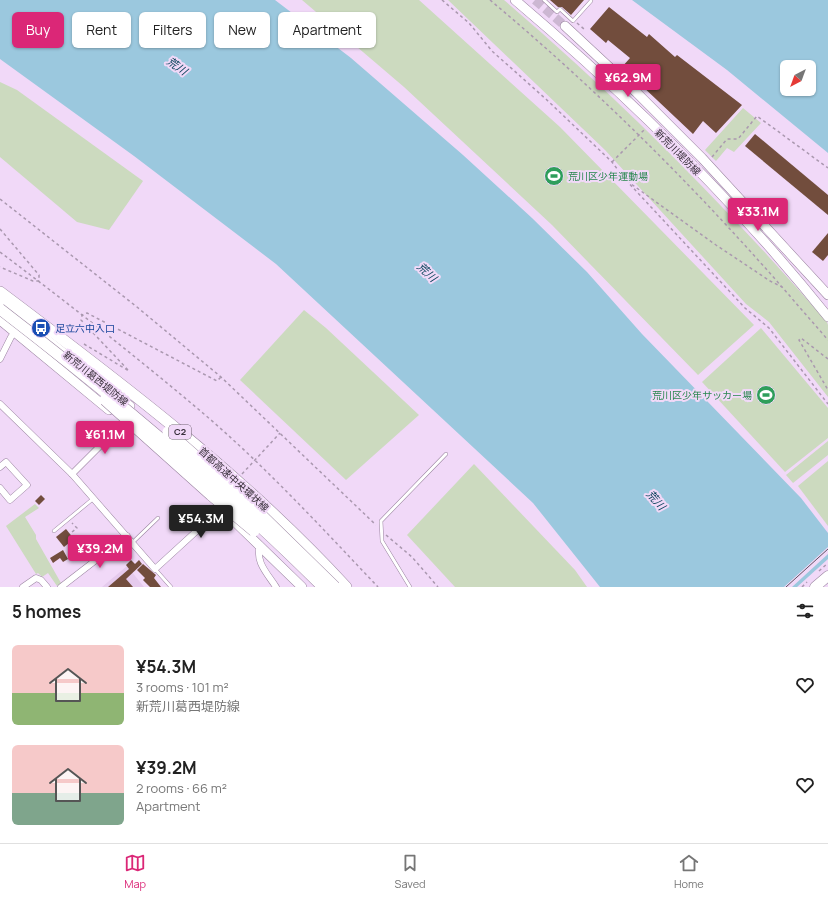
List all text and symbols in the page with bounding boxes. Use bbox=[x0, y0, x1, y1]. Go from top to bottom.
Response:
chip: Buy bbox=[12, 12, 64, 48]
chip: Rent bbox=[72, 12, 131, 48]
chip: Filters bbox=[139, 12, 206, 48]
chip: New bbox=[214, 12, 270, 48]
chip: Apartment bbox=[278, 12, 376, 48]
water label: 荒川 bbox=[164, 53, 191, 79]
north arrow bbox=[780, 60, 816, 96]
map controls bbox=[780, 60, 816, 96]
pin: ¥62.9M bbox=[595, 64, 661, 98]
text: ¥62.9M bbox=[605, 68, 651, 86]
street label: 新荒川堤防線 bbox=[652, 126, 704, 178]
sports icon: 荒川区少年運動場 bbox=[543, 165, 565, 187]
place label: 荒川区少年運動場 bbox=[568, 169, 648, 183]
pin: ¥33.1M bbox=[725, 198, 791, 232]
text: ¥33.1M bbox=[737, 202, 779, 220]
water label: 荒川 bbox=[414, 259, 441, 285]
bus stop icon: 足立六中入口 bbox=[30, 317, 52, 339]
place label: 足立六中入口 bbox=[55, 321, 115, 335]
street label: 新荒川葛西堤防線 bbox=[61, 347, 131, 409]
sports icon: 荒川区少年サッカー場 bbox=[755, 384, 777, 406]
place label: 荒川区少年サッカー場 bbox=[652, 388, 752, 402]
pin: ¥61.1M bbox=[72, 421, 138, 455]
text: ¥61.1M bbox=[85, 425, 125, 443]
road number: C2 bbox=[169, 425, 191, 439]
street label: 首都高速中央環状線 bbox=[196, 444, 272, 514]
water label: 荒川 bbox=[643, 486, 670, 514]
pin: ¥54.3M bbox=[168, 505, 234, 539]
text: ¥54.3M bbox=[178, 509, 224, 527]
pin: ¥39.2M bbox=[67, 535, 133, 569]
text: ¥39.2M bbox=[77, 539, 123, 557]
text: 5 homes bbox=[12, 600, 81, 623]
icon: filters bbox=[794, 600, 816, 622]
text: ¥54.3M bbox=[136, 655, 196, 678]
icon: home bbox=[44, 661, 92, 709]
icon: heart bbox=[794, 674, 816, 696]
text: 3 rooms · 101 m² bbox=[136, 678, 229, 696]
text: 新荒川葛西堤防線 bbox=[136, 697, 240, 715]
text: ¥39.2M bbox=[136, 756, 197, 779]
icon: home bbox=[44, 761, 92, 809]
icon: heart bbox=[794, 774, 816, 796]
text: 2 rooms · 66 m² bbox=[136, 779, 227, 797]
text: Apartment bbox=[136, 797, 200, 815]
tab: Map bbox=[124, 852, 146, 891]
tab: Saved bbox=[395, 852, 426, 891]
tab: Home bbox=[674, 852, 704, 891]

